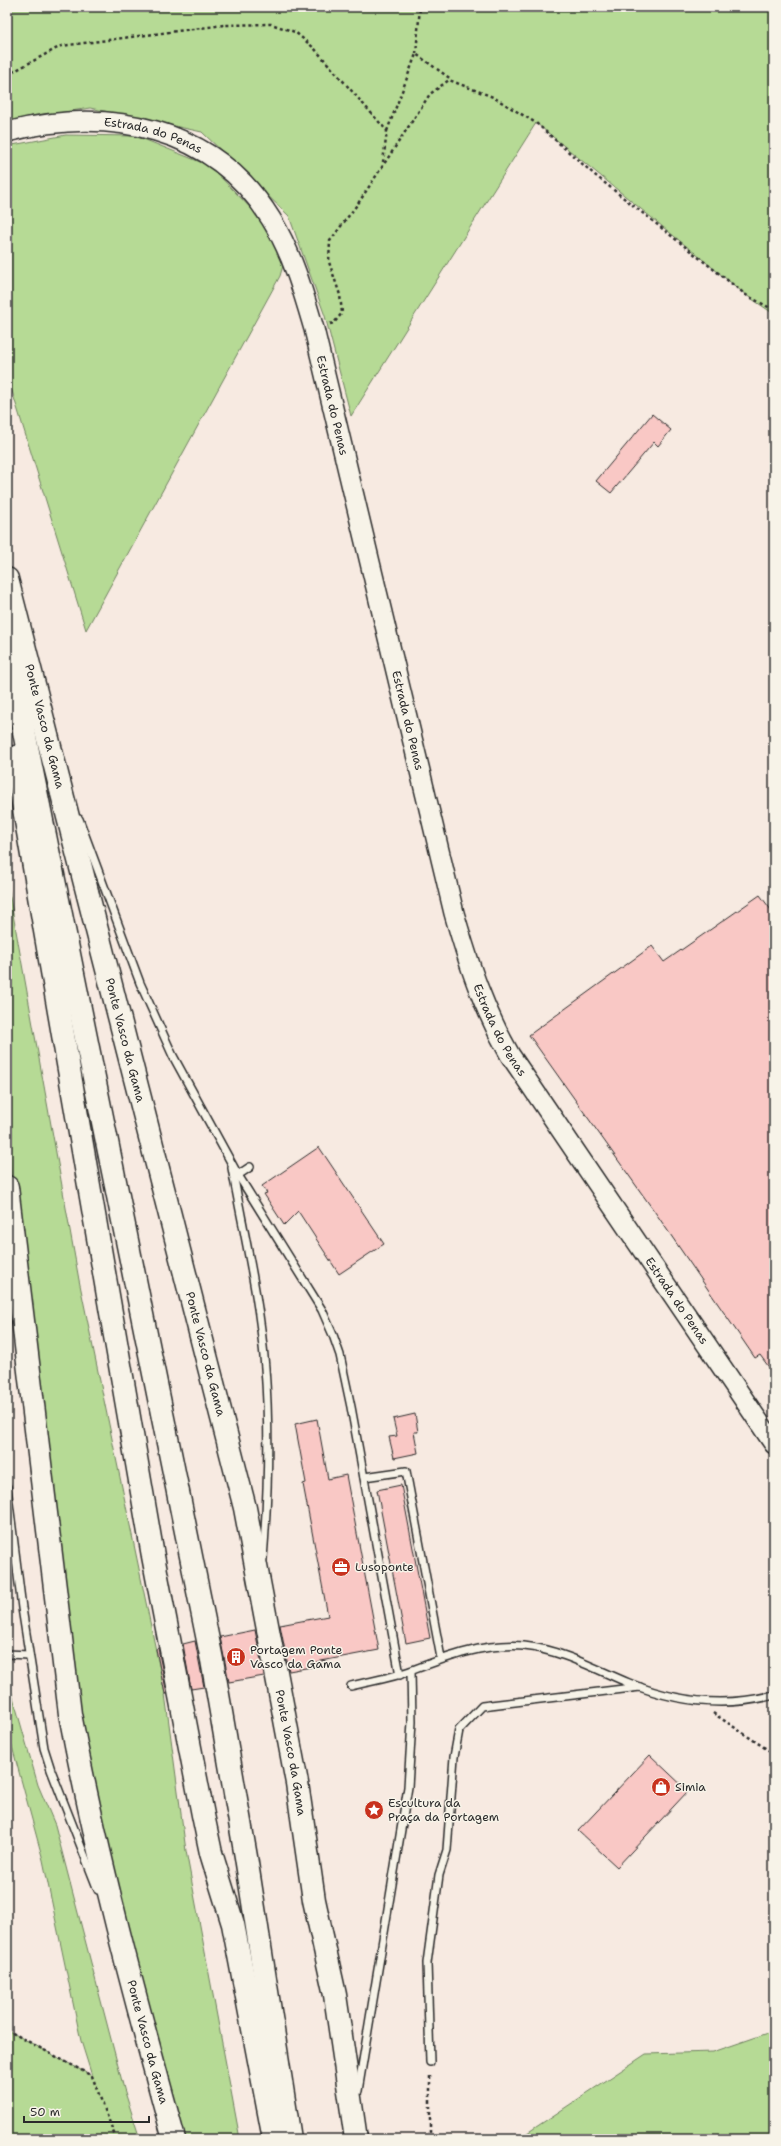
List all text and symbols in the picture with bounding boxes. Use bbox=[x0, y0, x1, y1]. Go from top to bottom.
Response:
street label: Estrada do Penas bbox=[103, 114, 205, 157]
street label: Estrada do Penas bbox=[313, 354, 352, 457]
street label: Ponte Vasco da Gama bbox=[21, 662, 68, 791]
street label: Estrada do Penas bbox=[388, 669, 428, 772]
street label: Ponte Vasco da Gama bbox=[102, 976, 149, 1105]
street label: Estrada do Penas bbox=[469, 981, 530, 1079]
street label: Estrada do Penas bbox=[641, 1254, 712, 1348]
street label: Ponte Vasco da Gama bbox=[182, 1290, 229, 1418]
office icon: Lusoponte bbox=[330, 1556, 352, 1578]
place label: Lusoponte bbox=[355, 1559, 414, 1575]
place label: Portagem Ponte Vasco da Gama bbox=[250, 1642, 343, 1672]
building icon: Portagem Ponte Vasco da Gama bbox=[225, 1646, 247, 1668]
street label: Ponte Vasco da Gama bbox=[272, 1688, 310, 1817]
shop icon: Simia bbox=[650, 1776, 672, 1798]
place label: Simia bbox=[675, 1779, 706, 1795]
place label: Escultura da Praça da Portagem bbox=[388, 1795, 499, 1825]
place icon: Escultura da Praça da Portagem bbox=[363, 1799, 385, 1821]
street label: Ponte Vasco da Gama bbox=[123, 1978, 172, 2106]
scale bar bbox=[24, 2098, 149, 2124]
text: 50 m bbox=[30, 2104, 60, 2120]

